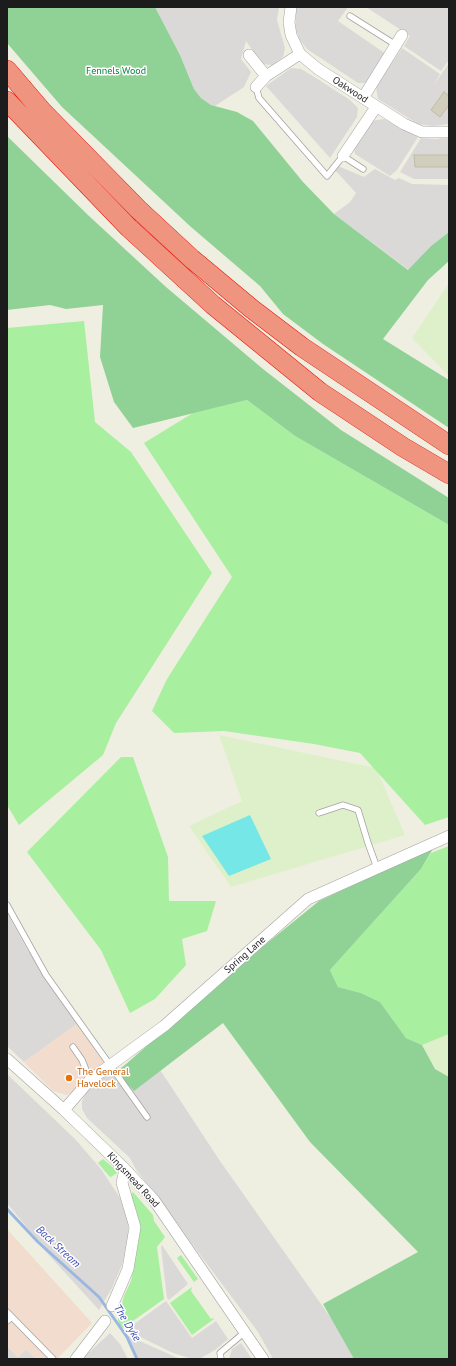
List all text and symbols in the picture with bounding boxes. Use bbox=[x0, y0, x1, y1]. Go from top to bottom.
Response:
park label: Fennels Wood bbox=[86, 65, 146, 77]
street label: Oakwood bbox=[330, 74, 370, 106]
street label: Spring Lane bbox=[222, 934, 268, 976]
place label: The General Havelock bbox=[77, 1066, 129, 1090]
marker: The General Havelock bbox=[64, 1073, 74, 1083]
street label: Kingsmead Road bbox=[104, 1150, 162, 1210]
water label: Back Stream bbox=[33, 1223, 83, 1271]
water label: The Dyke bbox=[111, 1302, 143, 1344]

